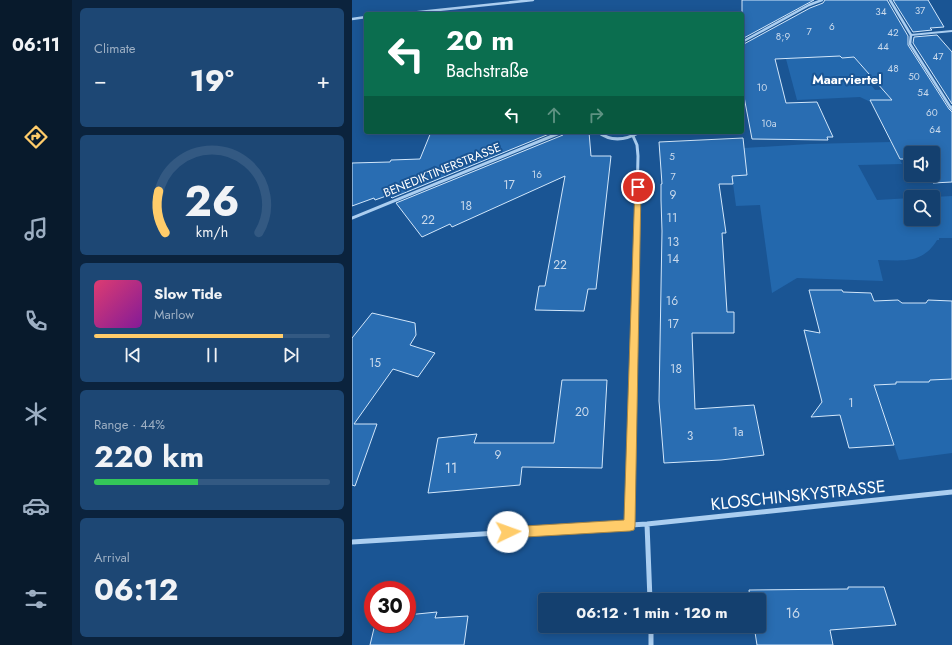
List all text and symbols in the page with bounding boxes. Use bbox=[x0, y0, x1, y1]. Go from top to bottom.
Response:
house number: 37 bbox=[915, 3, 926, 18]
house number: 34 bbox=[875, 4, 887, 19]
house number: 6 bbox=[829, 19, 835, 34]
text: 20 m bbox=[446, 20, 514, 61]
house number: 7 bbox=[806, 24, 812, 39]
house number: 42 bbox=[887, 25, 899, 40]
icon: left bbox=[380, 28, 432, 80]
house number: 8;9 bbox=[776, 29, 790, 44]
text: 06:11 bbox=[12, 32, 60, 58]
text: Climate bbox=[94, 39, 135, 58]
house number: 44 bbox=[877, 39, 889, 54]
house number: 47 bbox=[932, 49, 944, 64]
text: Bachstraße bbox=[446, 58, 529, 84]
text: 19° bbox=[190, 59, 234, 102]
house number: 48 bbox=[887, 61, 899, 76]
text: − bbox=[94, 64, 107, 96]
text: + bbox=[316, 64, 330, 96]
house number: 50 bbox=[908, 69, 920, 84]
district label: Maarviertel bbox=[812, 70, 882, 89]
house number: 10 bbox=[757, 80, 767, 95]
house number: 54 bbox=[917, 85, 929, 100]
icon: left bbox=[501, 104, 523, 126]
icon: ahead bbox=[543, 104, 565, 126]
icon: right bbox=[585, 104, 607, 126]
house number: 60 bbox=[926, 105, 938, 120]
house number: 10a bbox=[761, 116, 777, 131]
house number: 64 bbox=[929, 122, 941, 137]
icon: directions bbox=[22, 123, 50, 151]
street label: BENEDIKTINERSTRASSE bbox=[381, 138, 503, 202]
map controls bbox=[904, 146, 940, 226]
button: sound bbox=[904, 146, 940, 182]
house number: 5 bbox=[669, 149, 675, 164]
house number: 16 bbox=[532, 167, 542, 182]
house number: 7 bbox=[670, 169, 676, 184]
pin bbox=[621, 170, 655, 204]
text: 26 bbox=[184, 171, 240, 232]
house number: 17 bbox=[503, 176, 516, 194]
icon: arrive bbox=[627, 176, 649, 198]
house number: 9 bbox=[670, 186, 677, 204]
button: search bbox=[904, 190, 940, 226]
house number: 18 bbox=[460, 197, 472, 215]
house number: 11 bbox=[667, 209, 677, 227]
house number: 22 bbox=[421, 211, 435, 229]
icon: music bbox=[22, 215, 50, 243]
text: km/h bbox=[196, 222, 228, 242]
house number: 13 bbox=[667, 233, 679, 251]
house number: 14 bbox=[667, 250, 679, 268]
house number: 22 bbox=[553, 256, 567, 274]
text: Slow Tide bbox=[154, 283, 222, 305]
house number: 16 bbox=[666, 292, 678, 310]
text: Marlow bbox=[154, 305, 194, 324]
icon: phone bbox=[22, 307, 50, 335]
house number: 17 bbox=[667, 315, 680, 333]
icon: previous bbox=[122, 344, 144, 366]
icon: pause bbox=[201, 344, 223, 366]
icon: next bbox=[280, 344, 302, 366]
house number: 15 bbox=[369, 354, 381, 372]
house number: 18 bbox=[670, 360, 682, 378]
house number: 1 bbox=[848, 394, 854, 412]
icon: climate bbox=[22, 400, 50, 428]
house number: 20 bbox=[575, 403, 589, 421]
text: Range · 44% bbox=[94, 415, 165, 434]
house number: 1a bbox=[732, 423, 744, 441]
house number: 3 bbox=[687, 427, 694, 445]
text: 220 km bbox=[94, 435, 204, 478]
house number: 9 bbox=[495, 446, 502, 464]
house number: 11 bbox=[445, 458, 457, 478]
street label: KLOSCHINSKYSTRASSE bbox=[709, 474, 887, 516]
icon: car bbox=[22, 492, 50, 520]
position arrow bbox=[487, 511, 529, 553]
text: Arrival bbox=[94, 548, 130, 567]
text: 06:12 bbox=[94, 568, 179, 611]
speed limit sign: 30 bbox=[364, 581, 416, 633]
icon: filters bbox=[22, 585, 50, 613]
text: 06:12 · 1 min · 120 m bbox=[576, 602, 728, 624]
house number: 16 bbox=[786, 603, 800, 623]

